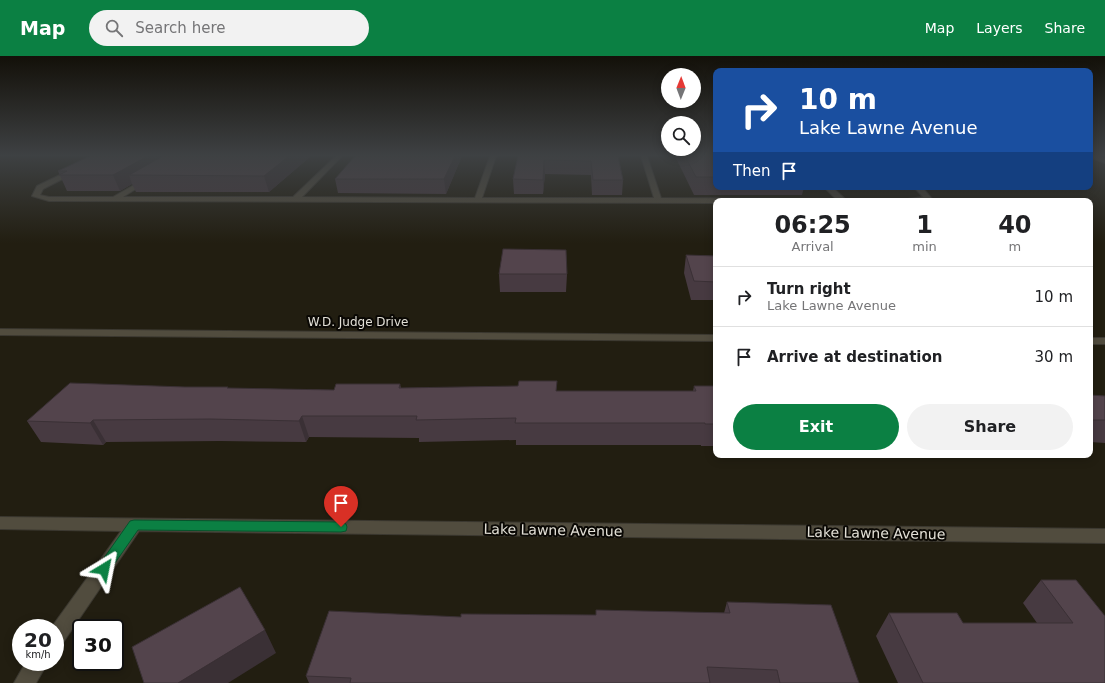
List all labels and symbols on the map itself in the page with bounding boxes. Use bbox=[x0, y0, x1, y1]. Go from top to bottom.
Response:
north arrow bbox=[661, 68, 701, 108]
street label: W.D. Judge Drive bbox=[308, 315, 408, 329]
pin bbox=[324, 486, 358, 527]
street label: Lake Lawne Avenue bbox=[483, 521, 623, 539]
street label: Lake Lawne Avenue bbox=[806, 524, 946, 542]
position arrow bbox=[83, 548, 125, 590]
speed limit sign: 30 bbox=[72, 619, 124, 671]

